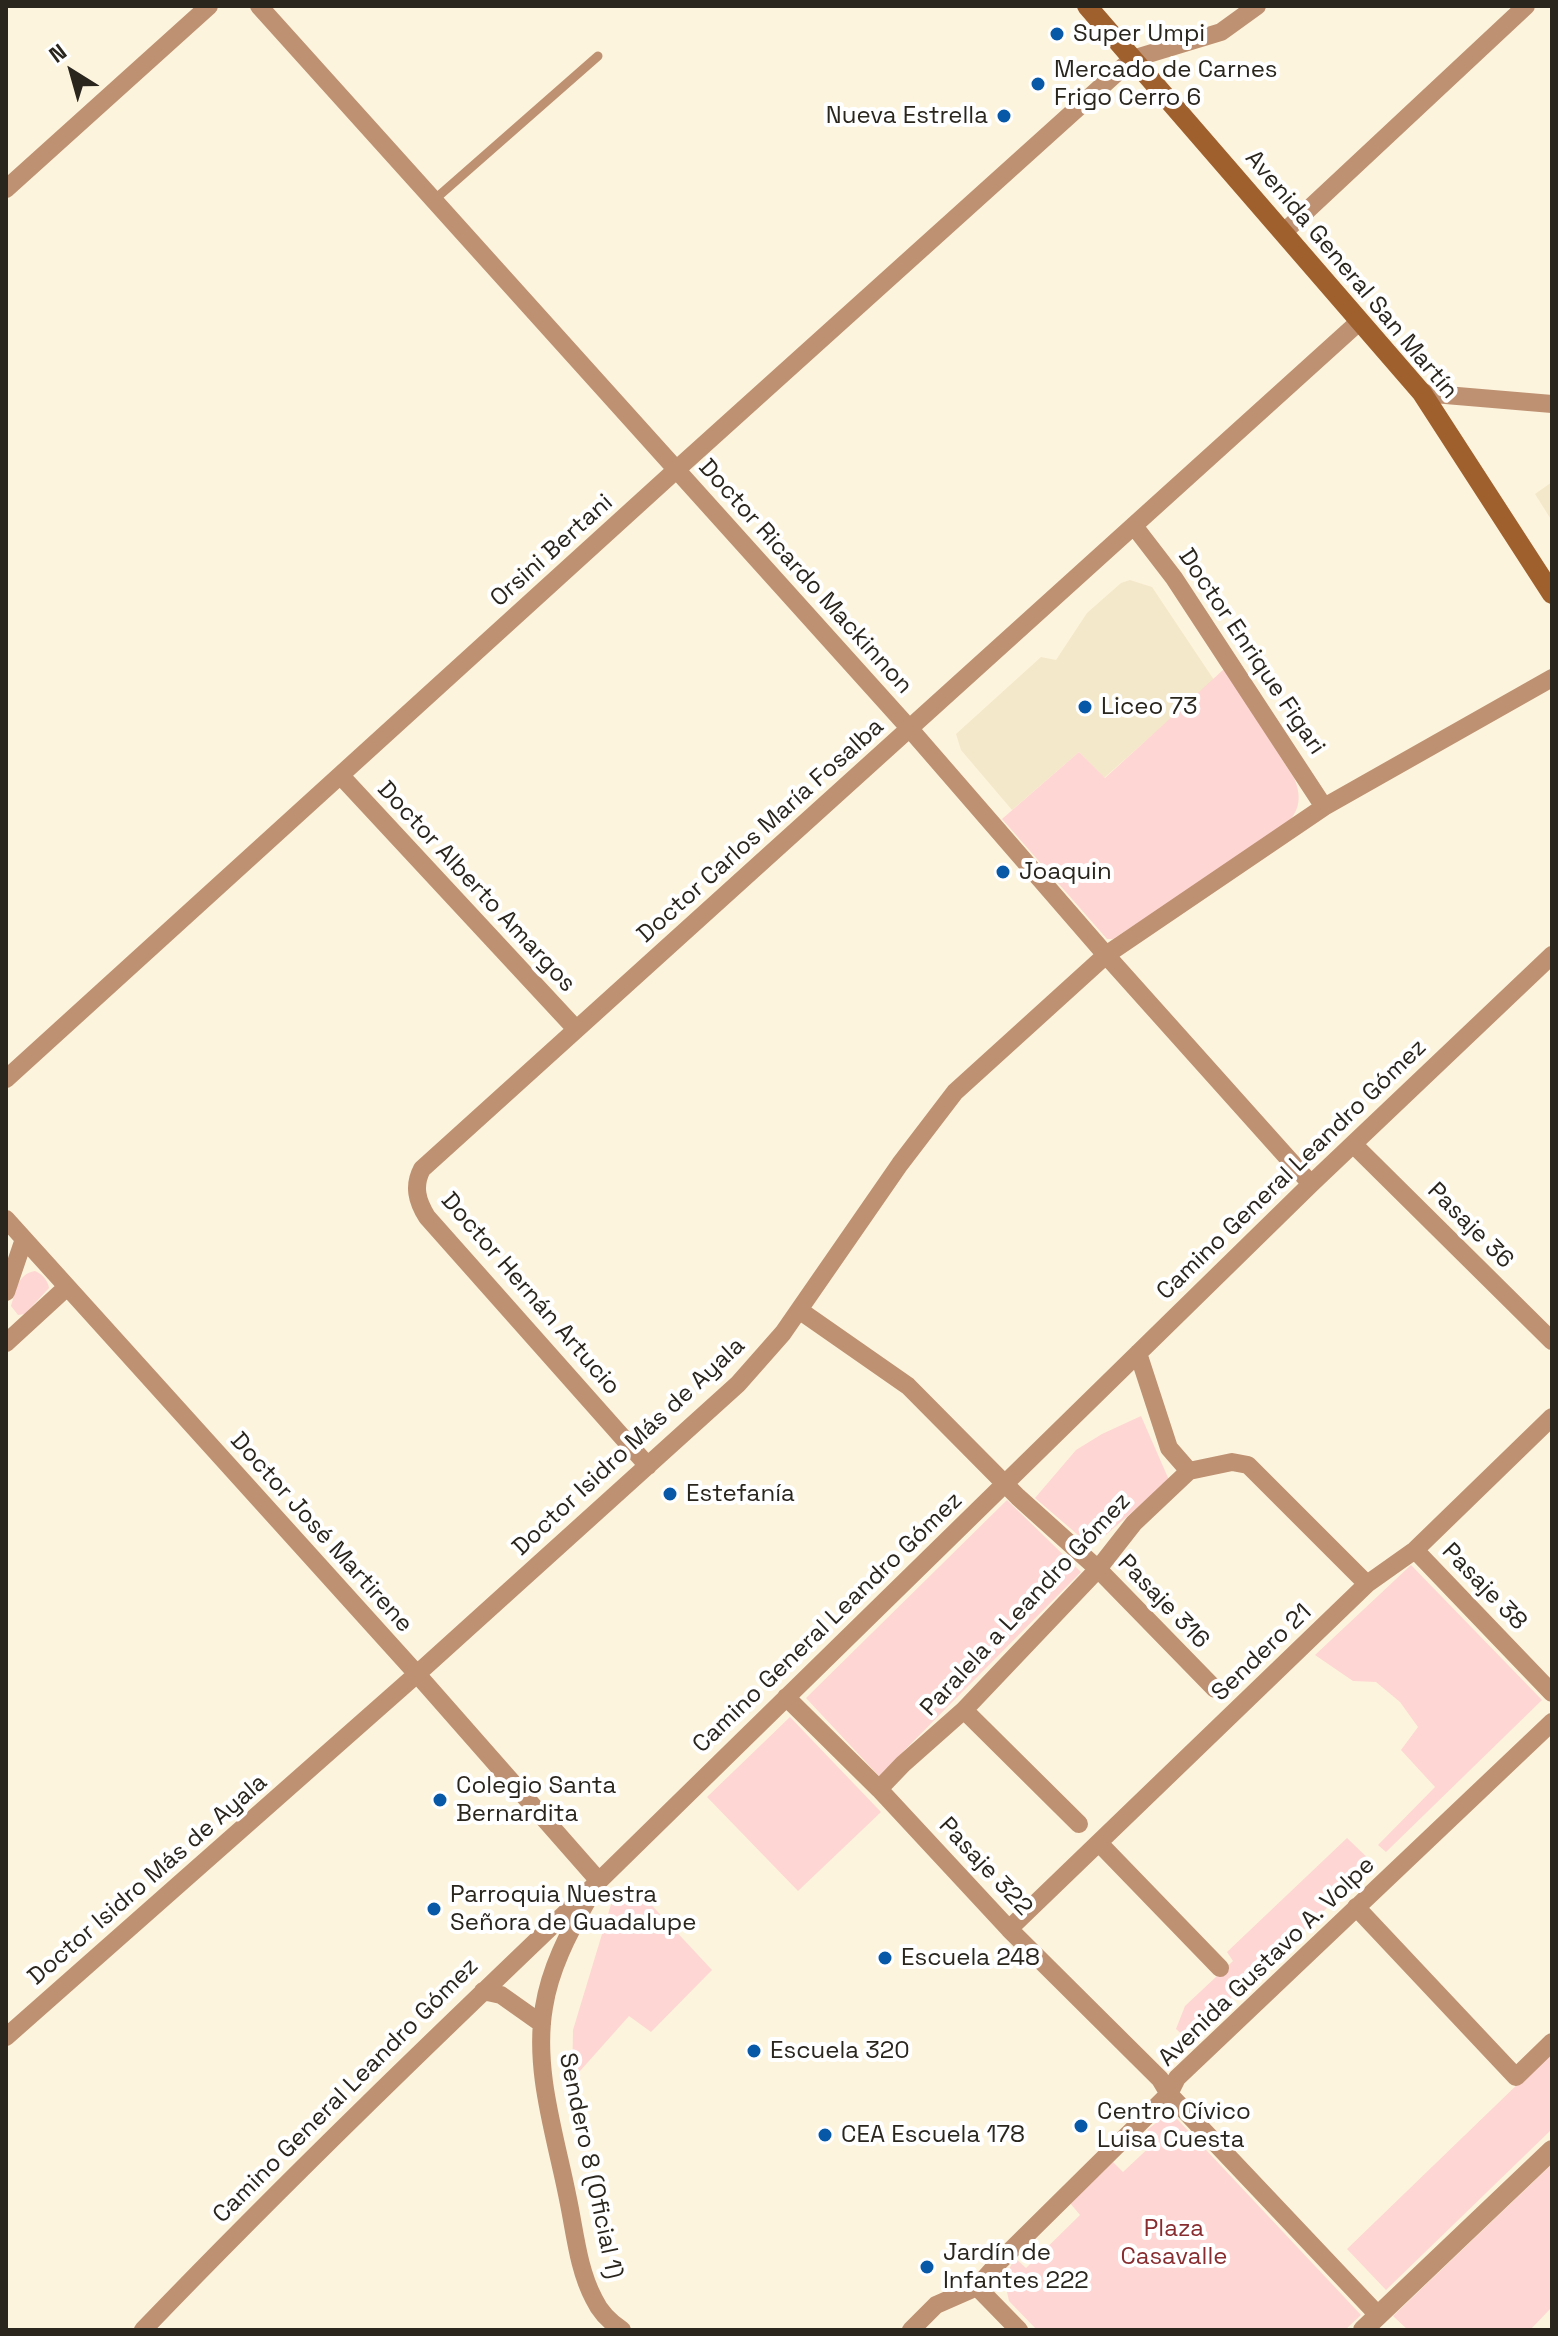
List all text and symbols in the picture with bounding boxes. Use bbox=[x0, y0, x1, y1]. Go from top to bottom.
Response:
place label: Super Umpi bbox=[1073, 20, 1205, 48]
marker: Super Umpi bbox=[1048, 25, 1066, 43]
north arrow bbox=[32, 32, 112, 112]
text: N bbox=[43, 37, 72, 68]
place label: Mercado de Carnes Frigo Cerro 6 bbox=[1054, 56, 1278, 112]
marker: Mercado de Carnes Frigo Cerro 6 bbox=[1029, 75, 1047, 93]
place label: Nueva Estrella bbox=[826, 102, 988, 130]
marker: Nueva Estrella bbox=[995, 107, 1013, 125]
street label: Avenida General San Martín bbox=[1239, 145, 1463, 405]
street label: Doctor Ricardo Mackinnon bbox=[692, 454, 918, 700]
street label: Orsini Bertani bbox=[485, 489, 619, 613]
street label: Doctor Enrique Figari bbox=[1171, 544, 1331, 760]
place label: Liceo 73 bbox=[1101, 693, 1198, 721]
marker: Liceo 73 bbox=[1076, 698, 1094, 716]
street label: Doctor Carlos María Fosalba bbox=[632, 713, 890, 949]
street label: Doctor Alberto Amargos bbox=[371, 776, 581, 998]
place label: Joaquin bbox=[1019, 858, 1112, 886]
marker: Joaquin bbox=[994, 863, 1012, 881]
street label: Camino General Leandro Gómez bbox=[1151, 1033, 1433, 1307]
street label: Pasaje 36 bbox=[1421, 1177, 1519, 1275]
street label: Doctor Hernán Artucio bbox=[434, 1187, 626, 1401]
street label: Doctor Isidro Más de Ayala bbox=[507, 1332, 751, 1562]
street label: Doctor José Martirene bbox=[224, 1427, 418, 1639]
place label: Estefanía bbox=[686, 1480, 795, 1508]
marker: Estefanía bbox=[661, 1485, 679, 1503]
street label: Camino General Leandro Gómez bbox=[687, 1486, 969, 1760]
street label: Paralela a Leandro Gómez bbox=[915, 1487, 1137, 1723]
street label: Pasaje 38 bbox=[1435, 1537, 1533, 1637]
street label: Pasaje 316 bbox=[1111, 1549, 1215, 1655]
street label: Sendero 21 bbox=[1206, 1598, 1318, 1708]
street label: Doctor Isidro Más de Ayala bbox=[23, 1768, 273, 1992]
place label: Colegio Santa Bernardita bbox=[456, 1772, 616, 1828]
marker: Colegio Santa Bernardita bbox=[431, 1791, 449, 1809]
street label: Pasaje 322 bbox=[932, 1812, 1038, 1922]
street label: Avenida Gustavo A. Volpe bbox=[1153, 1851, 1381, 2073]
place label: Parroquia Nuestra Señora de Guadalupe bbox=[450, 1881, 696, 1937]
marker: Parroquia Nuestra Señora de Guadalupe bbox=[425, 1900, 443, 1918]
place label: Escuela 248 bbox=[901, 1944, 1040, 1972]
marker: Escuela 248 bbox=[876, 1949, 894, 1967]
street label: Camino General Leandro Gómez bbox=[207, 1952, 485, 2230]
place label: Escuela 320 bbox=[770, 2037, 910, 2065]
marker: Escuela 320 bbox=[745, 2042, 763, 2060]
street label: Sendero 8 (Oficial 1) bbox=[552, 2051, 628, 2281]
place label: Centro Cívico Luisa Cuesta bbox=[1097, 2098, 1251, 2154]
marker: Centro Cívico Luisa Cuesta bbox=[1072, 2117, 1090, 2135]
place label: CEA Escuela 178 bbox=[841, 2121, 1025, 2149]
marker: CEA Escuela 178 bbox=[816, 2126, 834, 2144]
park label: Plaza Casavalle bbox=[1120, 2215, 1228, 2271]
place label: Jardín de Infantes 222 bbox=[943, 2239, 1089, 2295]
marker: Jardín de Infantes 222 bbox=[918, 2258, 936, 2276]

